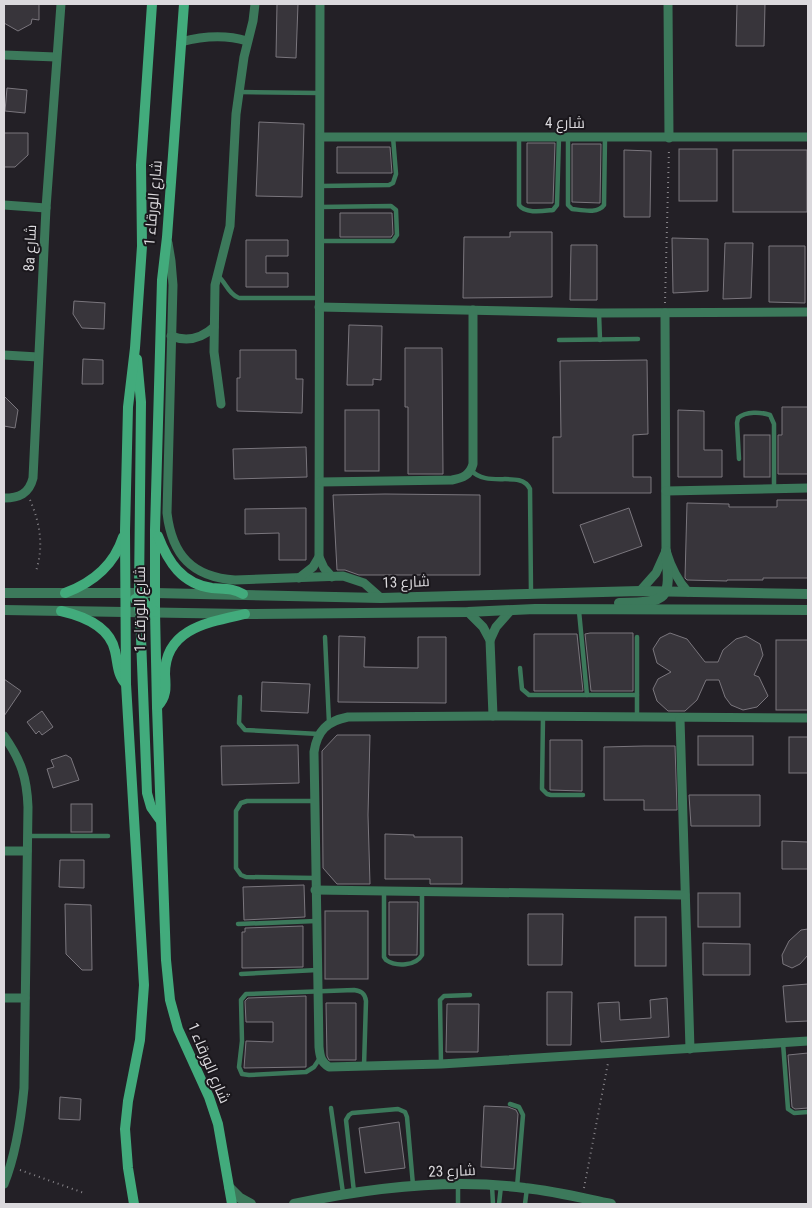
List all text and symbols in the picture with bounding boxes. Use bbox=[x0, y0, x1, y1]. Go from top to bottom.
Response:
street label: شارع 4 bbox=[545, 114, 585, 134]
street label: شارع الورقاء 1 bbox=[140, 159, 168, 247]
street label: 8a شارع bbox=[20, 224, 42, 272]
street label: شارع الورقاء 1 bbox=[131, 566, 151, 652]
street label: شارع 13 bbox=[382, 572, 430, 594]
street label: شارع الورقاء 1 bbox=[182, 1020, 234, 1107]
street label: شارع 23 bbox=[428, 1161, 476, 1183]

